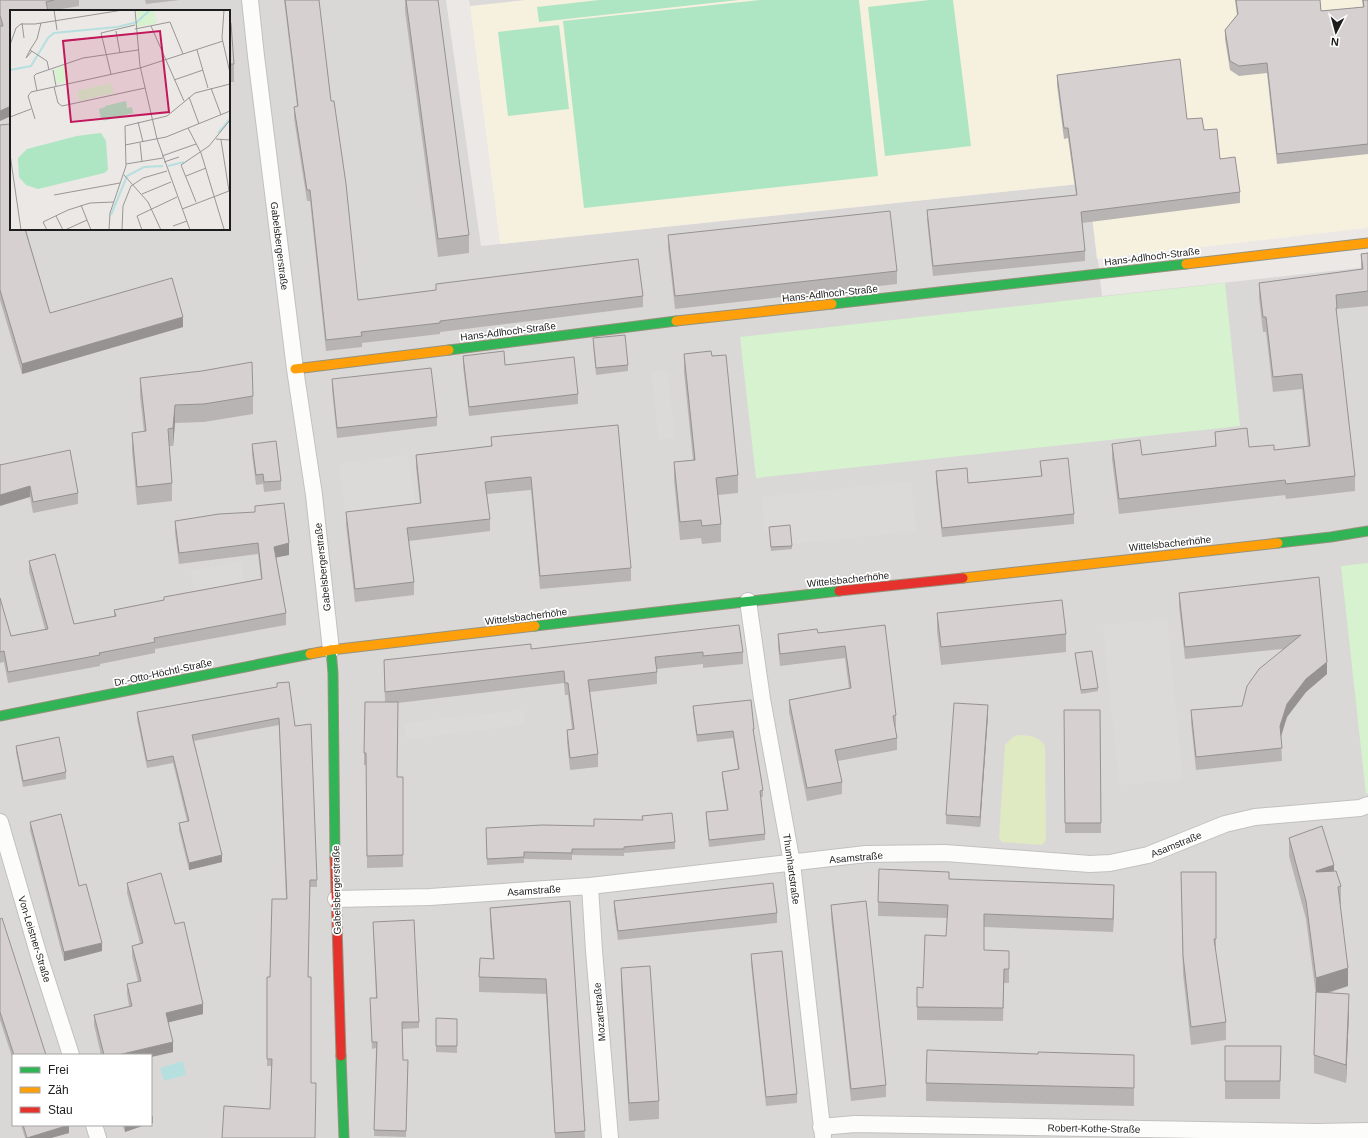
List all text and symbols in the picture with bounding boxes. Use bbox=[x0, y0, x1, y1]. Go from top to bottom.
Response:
inset map bbox=[10, 10, 230, 230]
north arrow bbox=[1316, 12, 1356, 52]
text: N bbox=[1330, 36, 1340, 48]
street label: Gabelsbergerstraße bbox=[269, 201, 290, 291]
street label: Hans-Adlhoch-Straße bbox=[1104, 245, 1201, 268]
street label: Hans-Adlhoch-Straße bbox=[782, 283, 879, 304]
street label: Hans-Adlhoch-Straße bbox=[460, 320, 557, 343]
street label: Gabelsbergerstraße bbox=[312, 522, 333, 612]
street label: Wittelsbacherhöhe bbox=[1128, 534, 1212, 553]
street label: Wittelsbacherhöhe bbox=[806, 570, 890, 589]
street label: Wittelsbacherhöhe bbox=[484, 606, 568, 627]
street label: Dr.-Otto-Höchtl-Straße bbox=[113, 657, 214, 688]
street label: Asamstraße bbox=[1149, 829, 1204, 860]
street label: Thumhartstraße bbox=[781, 833, 802, 905]
street label: Gabelsbergerstraße bbox=[330, 845, 343, 935]
street label: Asamstraße bbox=[829, 850, 884, 865]
street label: Asamstraße bbox=[507, 883, 562, 898]
street label: Von-Leistner-Straße bbox=[16, 895, 53, 984]
street label: Mozartstraße bbox=[591, 982, 608, 1042]
legend bbox=[12, 1054, 152, 1126]
text: Frei bbox=[48, 1063, 69, 1077]
text: Zäh bbox=[48, 1083, 69, 1097]
text: Stau bbox=[48, 1103, 73, 1117]
street label: Robert-Kothe-Straße bbox=[1047, 1122, 1141, 1135]

